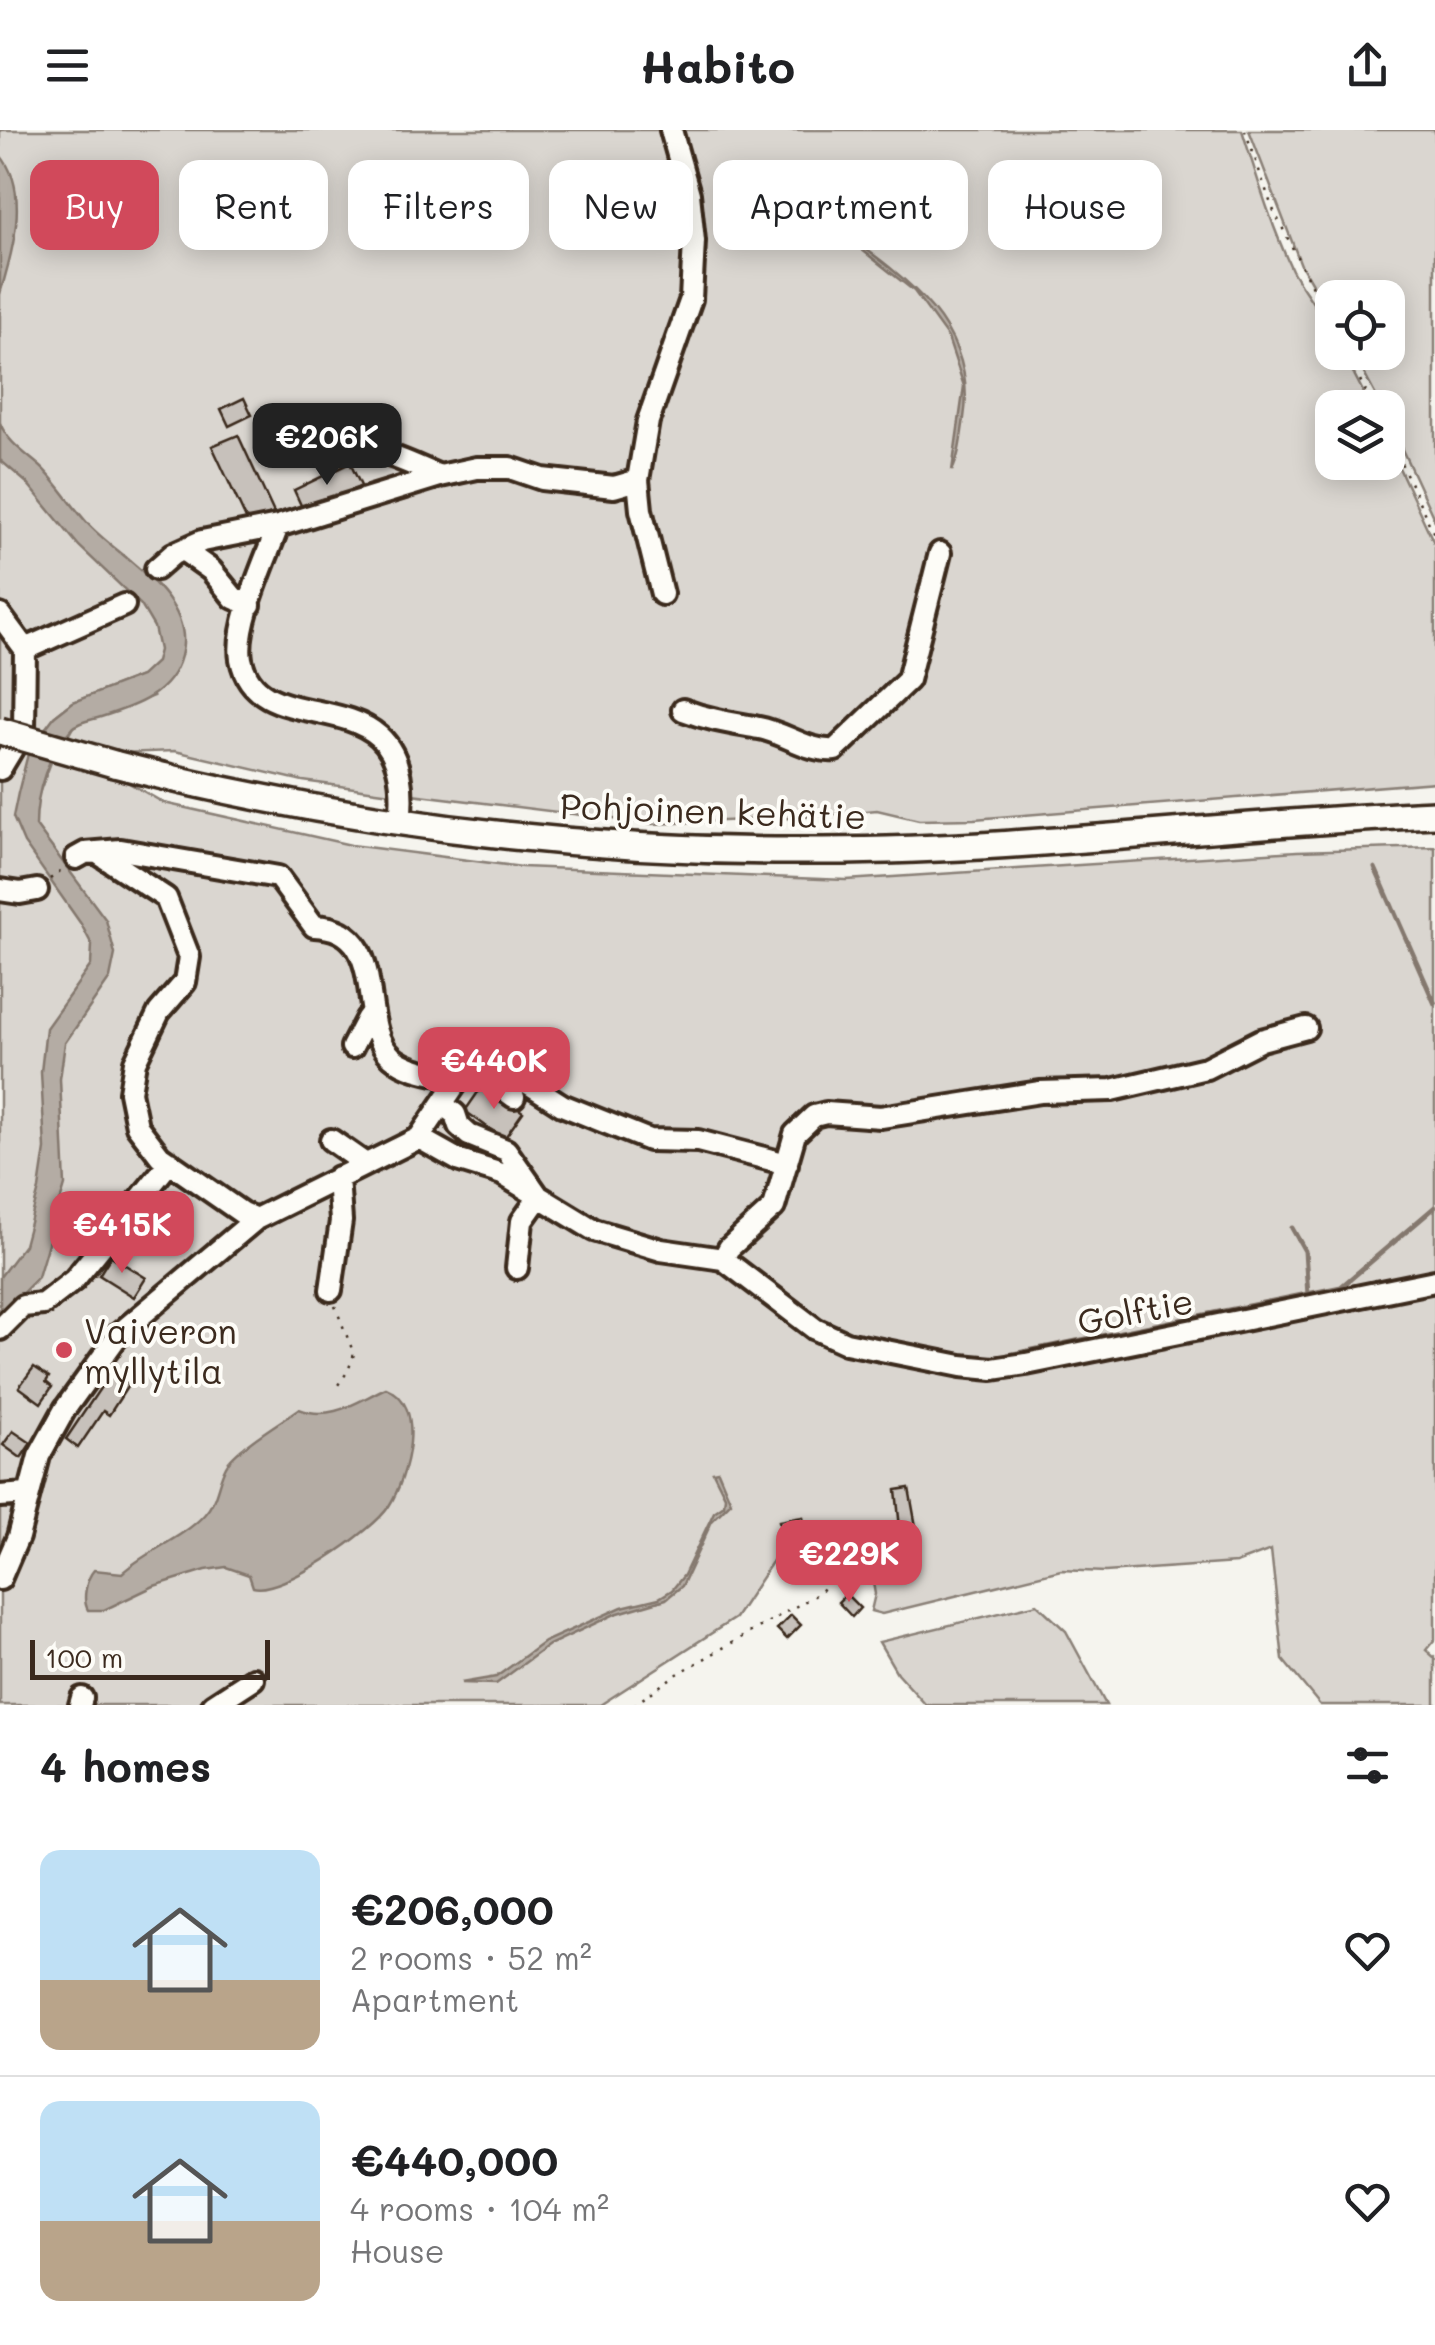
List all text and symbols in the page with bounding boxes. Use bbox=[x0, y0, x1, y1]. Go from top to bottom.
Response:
text: Habito bbox=[640, 36, 795, 94]
icon: menu bbox=[40, 38, 95, 93]
icon: share bbox=[1340, 38, 1395, 93]
chip: Buy bbox=[30, 160, 159, 250]
chip: Rent bbox=[179, 160, 328, 250]
chip: Filters bbox=[348, 160, 529, 250]
chip: New bbox=[549, 160, 693, 250]
chip: Apartment bbox=[713, 160, 968, 250]
chip: House bbox=[988, 160, 1162, 250]
map controls bbox=[1315, 280, 1405, 480]
button: locate bbox=[1315, 280, 1405, 370]
button: layers bbox=[1315, 390, 1405, 480]
pin: €206K bbox=[257, 403, 397, 488]
text: €206K bbox=[275, 414, 379, 456]
street label: Pohjoinen kehätie bbox=[559, 782, 867, 838]
pin: €440K bbox=[424, 1027, 564, 1112]
text: €440K bbox=[440, 1038, 548, 1080]
pin: €415K bbox=[52, 1191, 192, 1276]
text: €415K bbox=[72, 1202, 172, 1244]
street label: Golftie bbox=[1073, 1276, 1197, 1344]
place label: Vaiveron myllytila bbox=[84, 1307, 237, 1393]
marker: Vaiveron myllytila bbox=[53, 1339, 75, 1361]
pin: €229K bbox=[779, 1520, 919, 1605]
text: €229K bbox=[798, 1531, 900, 1573]
scale bar bbox=[30, 1635, 270, 1680]
text: 100 m bbox=[45, 1639, 123, 1675]
text: 4 homes bbox=[40, 1738, 211, 1793]
icon: filters bbox=[1340, 1738, 1395, 1793]
text: €206,000 bbox=[350, 1881, 554, 1936]
icon: home bbox=[120, 1890, 240, 2010]
icon: heart bbox=[1340, 1923, 1395, 1978]
text: 2 rooms · 52 m² bbox=[350, 1936, 592, 1978]
text: Apartment bbox=[350, 1978, 519, 2020]
text: €440,000 bbox=[350, 2132, 558, 2187]
icon: home bbox=[120, 2141, 240, 2261]
icon: heart bbox=[1340, 2174, 1395, 2229]
text: 4 rooms · 104 m² bbox=[350, 2187, 609, 2229]
text: House bbox=[350, 2229, 445, 2271]

